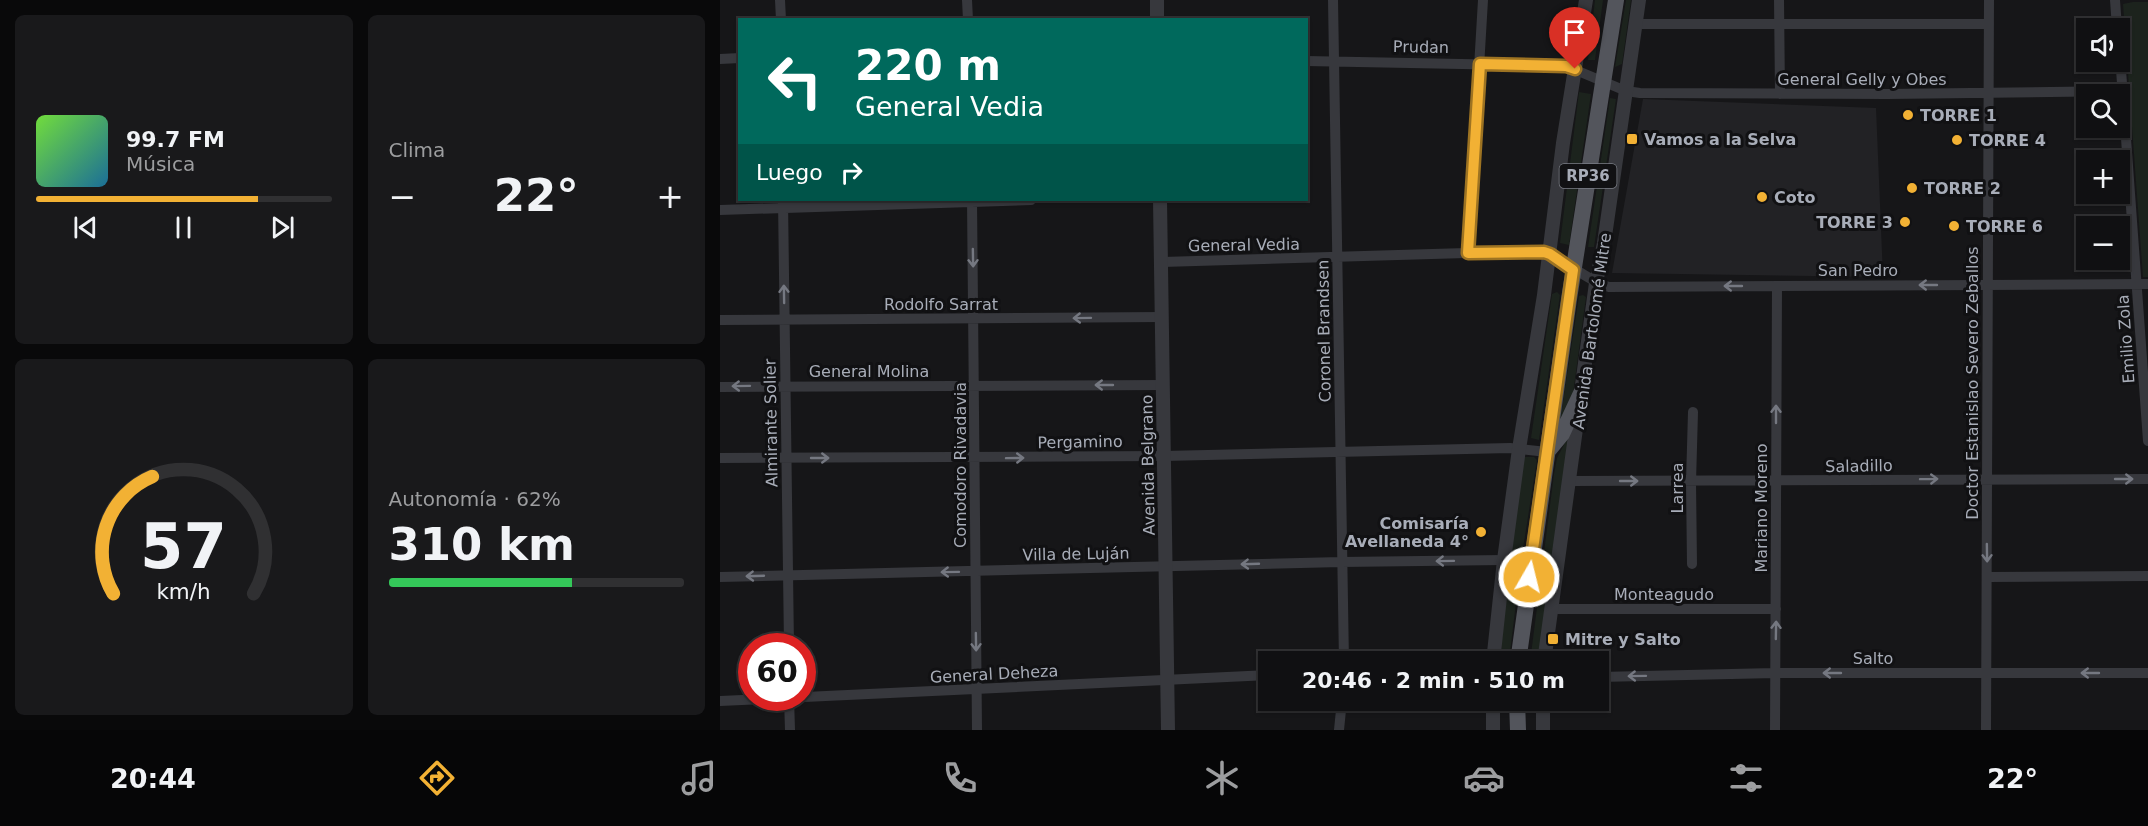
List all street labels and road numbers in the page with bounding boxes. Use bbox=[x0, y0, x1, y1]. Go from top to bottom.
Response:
street label: Prudan bbox=[1393, 37, 1449, 57]
street label: General Gelly y Obes bbox=[1777, 70, 1947, 89]
road number: RP36 bbox=[1560, 164, 1616, 188]
street label: Avenida Bartolomé Mitre bbox=[1569, 232, 1615, 430]
street label: General Vedia bbox=[1188, 235, 1300, 255]
street label: Doctor Estanislao Severo Zeballos bbox=[1963, 246, 1982, 520]
street label: Coronel Brandsen bbox=[1313, 260, 1335, 402]
street label: San Pedro bbox=[1818, 261, 1898, 280]
street label: Emilio Zola bbox=[2113, 294, 2139, 384]
street label: Rodolfo Sarrat bbox=[884, 295, 998, 314]
street label: Almirante Solier bbox=[760, 358, 782, 487]
street label: General Molina bbox=[809, 362, 929, 381]
street label: Comodoro Rivadavia bbox=[951, 382, 970, 548]
street label: Avenida Belgrano bbox=[1137, 395, 1159, 535]
street label: Pergamino bbox=[1037, 432, 1123, 452]
street label: Mariano Moreno bbox=[1752, 443, 1771, 573]
street label: Saladillo bbox=[1825, 456, 1893, 476]
street label: Larrea bbox=[1668, 463, 1687, 513]
street label: Villa de Luján bbox=[1022, 544, 1130, 564]
street label: Monteagudo bbox=[1614, 585, 1714, 604]
street label: Salto bbox=[1853, 649, 1893, 668]
street label: General Deheza bbox=[929, 661, 1059, 687]

